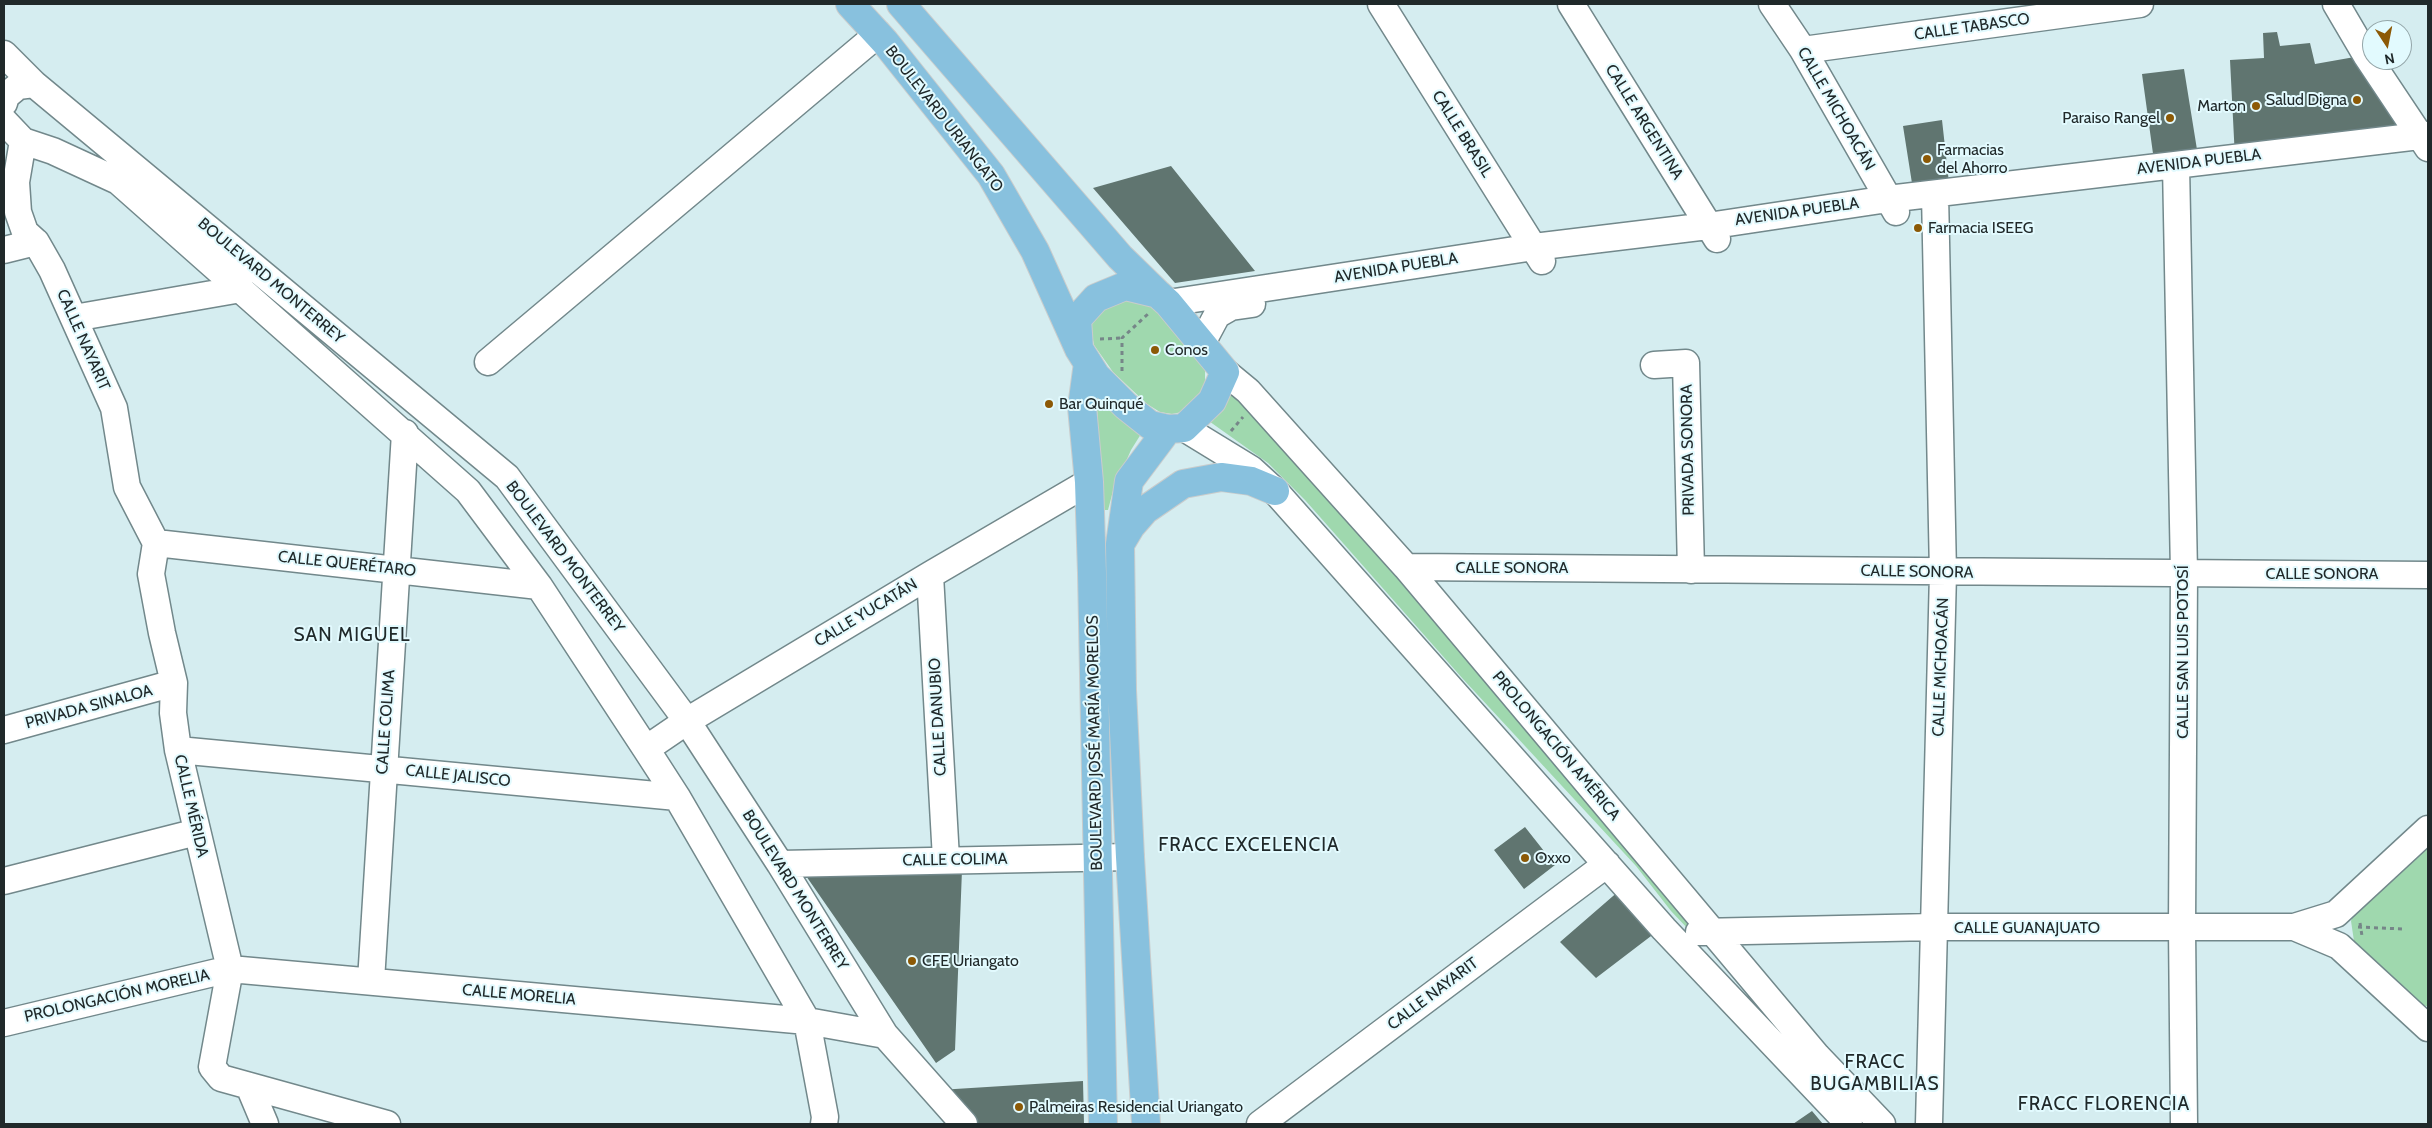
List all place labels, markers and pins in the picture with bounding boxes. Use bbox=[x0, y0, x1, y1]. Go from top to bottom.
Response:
place label: Salud Digna bbox=[2266, 90, 2347, 110]
marker: Salud Digna bbox=[2351, 94, 2363, 106]
place label: Marton bbox=[2197, 96, 2246, 116]
marker: Marton bbox=[2250, 100, 2262, 112]
place label: Paraiso Rangel bbox=[2062, 108, 2160, 128]
marker: Paraiso Rangel bbox=[2164, 112, 2176, 124]
place label: Farmacias del Ahorro bbox=[1937, 140, 2007, 178]
marker: Farmacias del Ahorro bbox=[1921, 153, 1933, 165]
place label: Farmacia ISEEG bbox=[1928, 218, 2034, 238]
marker: Farmacia ISEEG bbox=[1912, 222, 1924, 234]
place label: Conos bbox=[1165, 340, 1208, 360]
marker: Conos bbox=[1149, 344, 1161, 356]
place label: Bar Quinqué bbox=[1059, 394, 1143, 414]
marker: Bar Quinqué bbox=[1043, 398, 1055, 410]
place label: Oxxo bbox=[1535, 848, 1571, 868]
marker: Oxxo bbox=[1519, 852, 1531, 864]
place label: CFE Uriangato bbox=[922, 951, 1019, 971]
marker: CFE Uriangato bbox=[906, 955, 918, 967]
place label: Palmeiras Residencial Uriangato bbox=[1029, 1097, 1243, 1117]
marker: Palmeiras Residencial Uriangato bbox=[1013, 1101, 1025, 1113]

